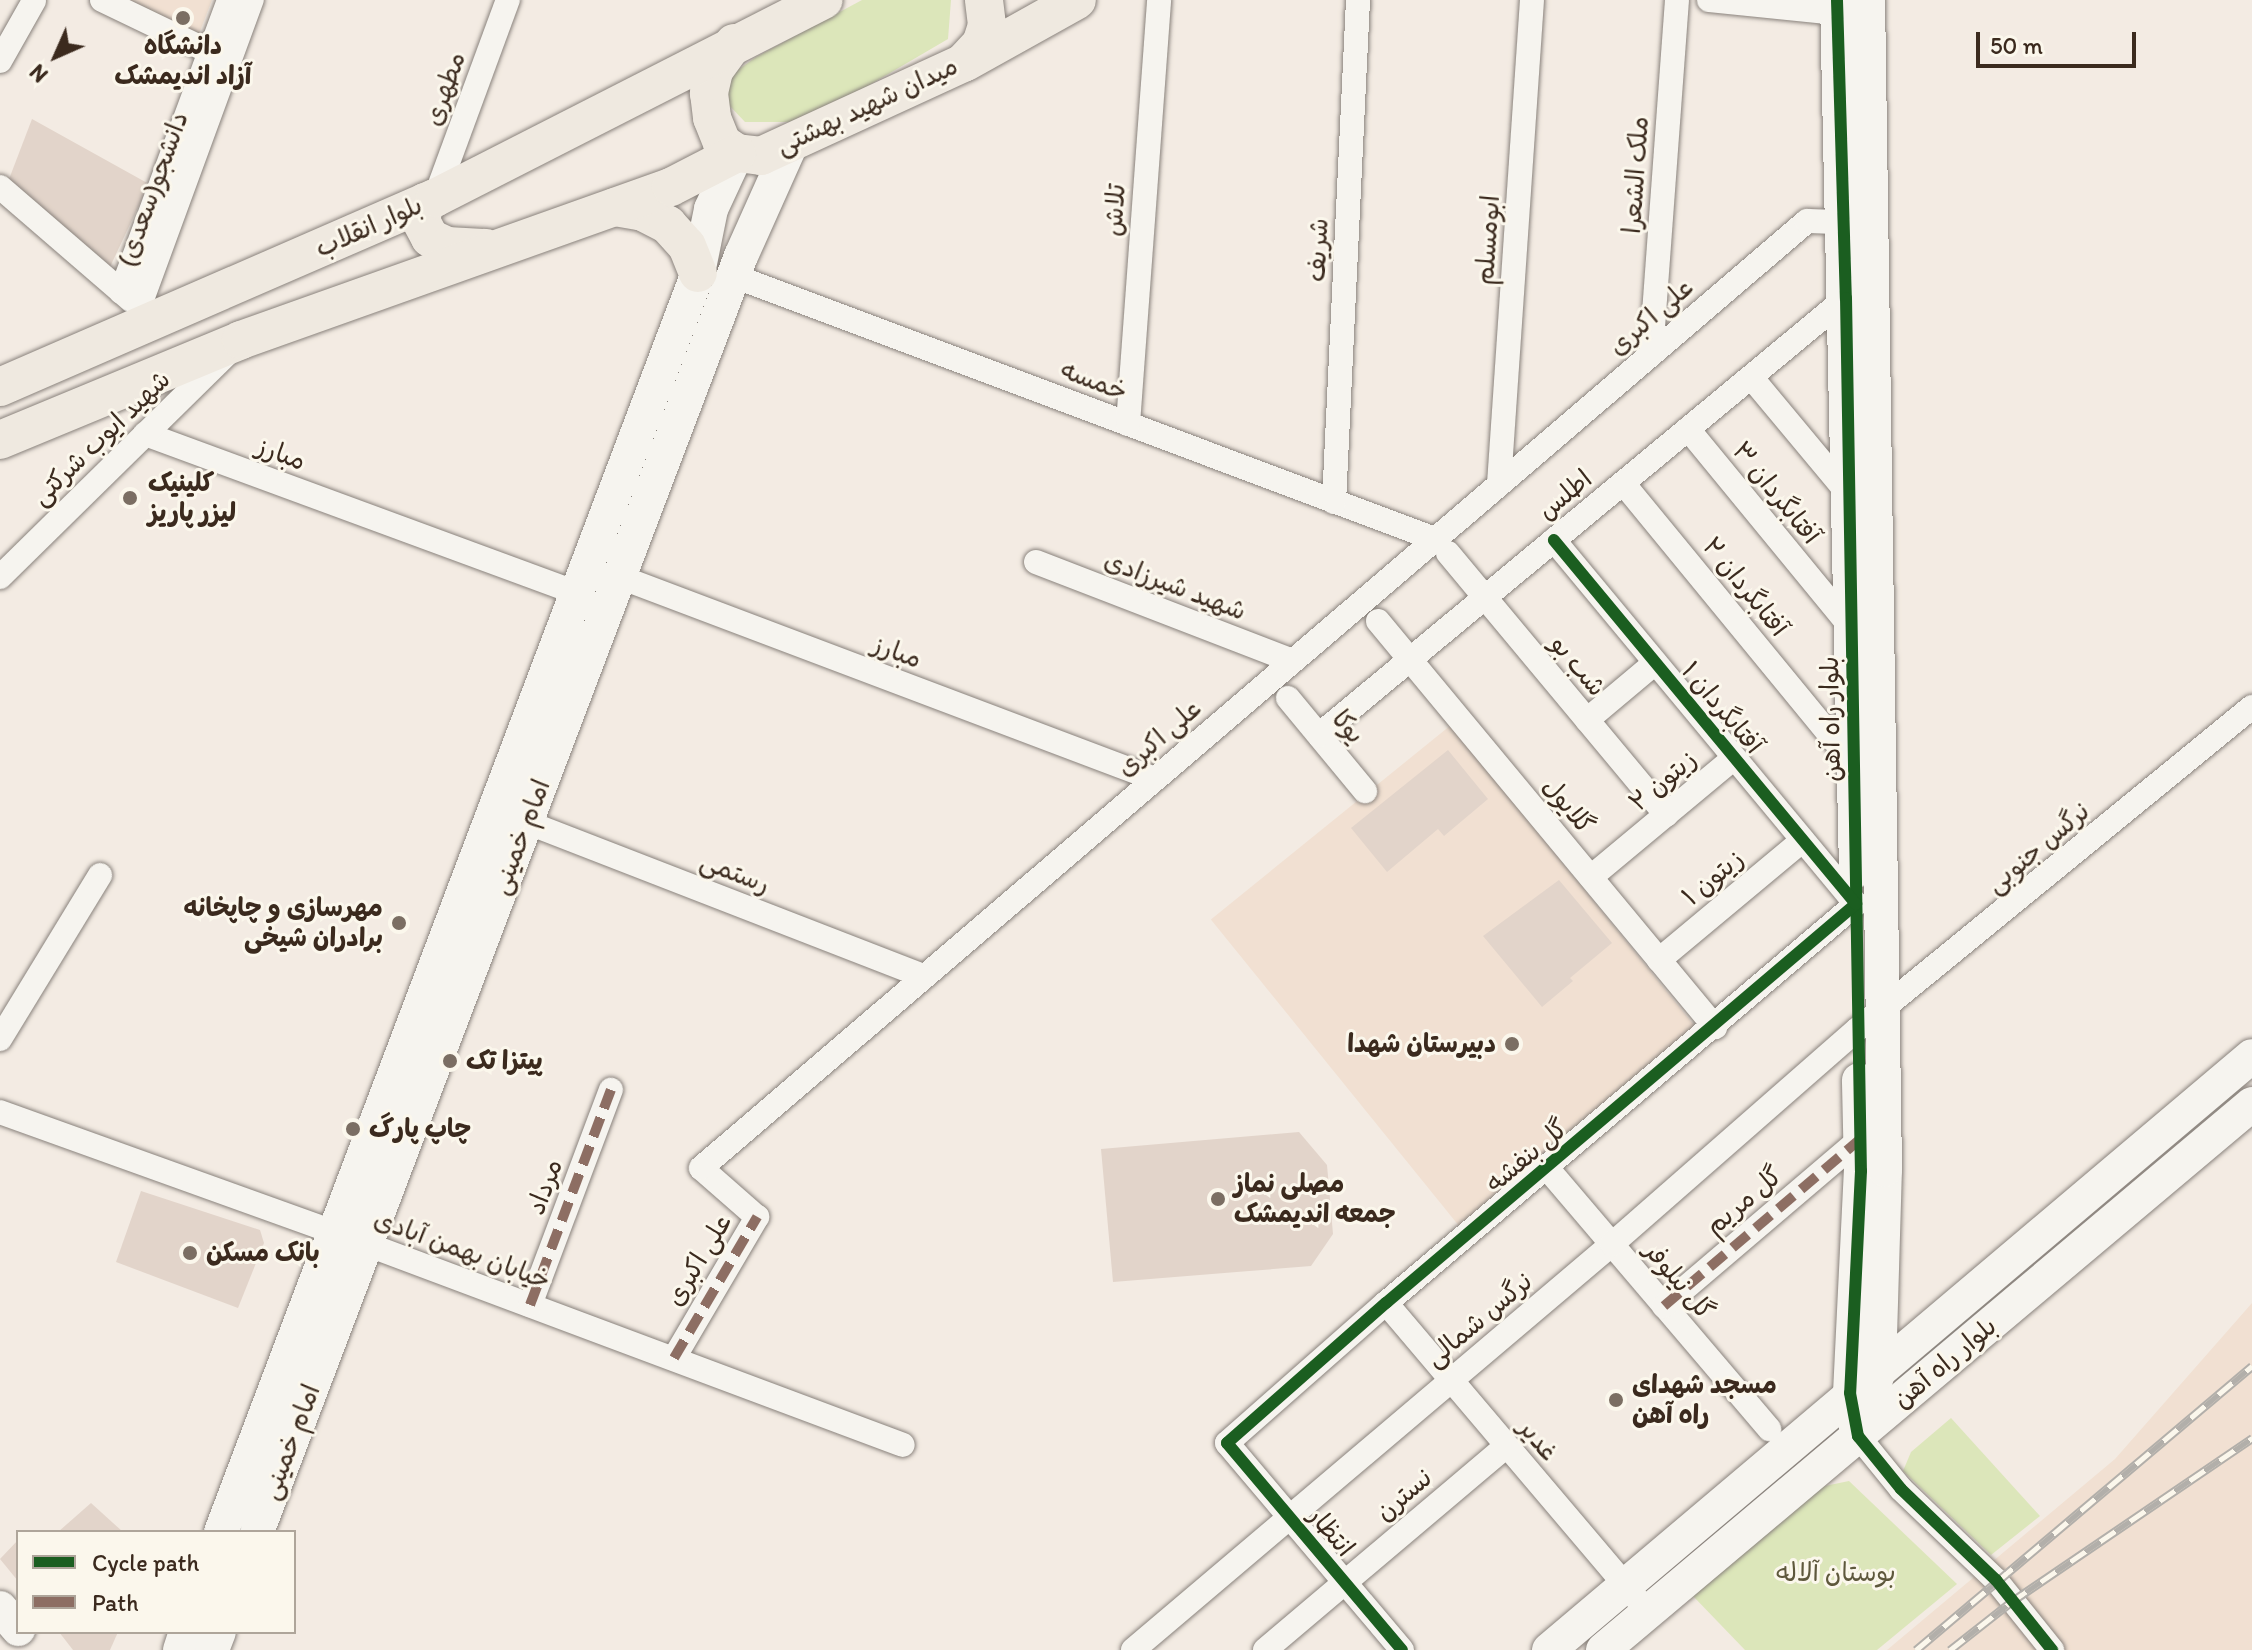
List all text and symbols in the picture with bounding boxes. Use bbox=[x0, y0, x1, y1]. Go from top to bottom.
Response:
marker: دانشگاه آزاد اندیمشک bbox=[174, 9, 192, 27]
north arrow bbox=[16, 16, 96, 96]
scale bar bbox=[1980, 16, 2140, 66]
place label: دانشگاه آزاد اندیمشک bbox=[115, 30, 251, 92]
text: 50 m bbox=[1990, 31, 2043, 60]
street label: مطهری bbox=[417, 48, 473, 130]
street label: میدان شهید بهشتی bbox=[771, 50, 963, 162]
text: N bbox=[24, 59, 53, 88]
street label: دانشجو(سعدی) bbox=[111, 108, 195, 270]
street label: ملک الشعرا bbox=[1616, 115, 1656, 235]
street label: تلاش bbox=[1098, 183, 1132, 237]
street label: بلوار انقلاب bbox=[311, 190, 427, 264]
street label: ابومسلم bbox=[1469, 194, 1507, 286]
street label: شریف bbox=[1301, 217, 1335, 283]
street label: علی اکبری bbox=[1602, 272, 1700, 362]
street label: خمسه bbox=[1056, 354, 1132, 408]
street label: شهید ایوب شرکتی bbox=[25, 364, 177, 512]
street label: مبارز bbox=[252, 431, 310, 477]
street label: آفتابگردان ۳ bbox=[1725, 436, 1827, 550]
street label: اطلس bbox=[1532, 463, 1598, 527]
place label: کلینیک لیزر پاریز bbox=[148, 467, 236, 528]
marker: کلینیک لیزر پاریز bbox=[119, 487, 141, 509]
street label: آفتابگردان ۲ bbox=[1696, 531, 1794, 643]
street label: شهید شیرزادی bbox=[1100, 545, 1250, 627]
street label: مبارز bbox=[868, 628, 926, 676]
street label: شب بو bbox=[1544, 629, 1612, 703]
street label: آفتابگردان ۱ bbox=[1675, 656, 1769, 760]
street label: بلوار راه آهن bbox=[1814, 656, 1848, 782]
street label: علی اکبری bbox=[1110, 693, 1208, 783]
street label: یوکا bbox=[1325, 704, 1371, 750]
street label: زیتون ۲ bbox=[1623, 744, 1703, 818]
street label: گلایول bbox=[1535, 771, 1601, 841]
street label: امام خمینی bbox=[485, 775, 557, 899]
street label: نرگس جنوبی bbox=[1980, 796, 2096, 900]
street label: زیتون ۱ bbox=[1676, 843, 1750, 913]
street label: رستمی bbox=[696, 846, 774, 900]
place label: مهرسازی و چاپخانه برادران شیخی bbox=[183, 892, 383, 954]
marker: مهرسازی و چاپخانه برادران شیخی bbox=[390, 914, 408, 932]
place label: دبیرستان شهدا bbox=[1347, 1028, 1496, 1060]
marker: دبیرستان شهدا bbox=[1503, 1035, 1521, 1053]
place label: پیتزا تک bbox=[466, 1045, 543, 1077]
marker: پیتزا تک bbox=[441, 1052, 459, 1070]
place label: چاپ پارگ bbox=[369, 1113, 471, 1145]
street label: گل بنفشه bbox=[1480, 1113, 1574, 1199]
marker: چاپ پارگ bbox=[344, 1120, 362, 1138]
street label: مرداد bbox=[520, 1155, 570, 1219]
street label: گل مریم bbox=[1699, 1160, 1789, 1242]
place label: مصلی نماز جمعه اندیمشک bbox=[1234, 1168, 1396, 1230]
marker: مصلی نماز جمعه اندیمشک bbox=[1209, 1190, 1227, 1208]
street label: خیابان بهمن آبادی bbox=[370, 1204, 554, 1296]
street label: علی اکبری bbox=[659, 1208, 739, 1312]
street label: گل نیلوفر bbox=[1637, 1236, 1721, 1326]
place label: بانک مسکن bbox=[206, 1237, 320, 1269]
marker: بانک مسکن bbox=[181, 1244, 199, 1262]
street label: نرگس شمالی bbox=[1419, 1266, 1539, 1374]
street label: بلوار راه آهن bbox=[1887, 1311, 2003, 1415]
place label: مسجد شهدای راه آهن bbox=[1632, 1369, 1777, 1430]
street label: امام خمینی bbox=[255, 1380, 327, 1504]
marker: مسجد شهدای راه آهن bbox=[1607, 1391, 1625, 1409]
street label: غدیر bbox=[1511, 1413, 1565, 1467]
street label: نسترن bbox=[1369, 1462, 1439, 1528]
street label: انتظار bbox=[1301, 1501, 1361, 1563]
legend bbox=[16, 1530, 296, 1634]
text: Cycle path bbox=[92, 1548, 199, 1577]
park label: بوستان آلاله bbox=[1776, 1557, 1896, 1589]
text: Path bbox=[92, 1588, 139, 1617]

